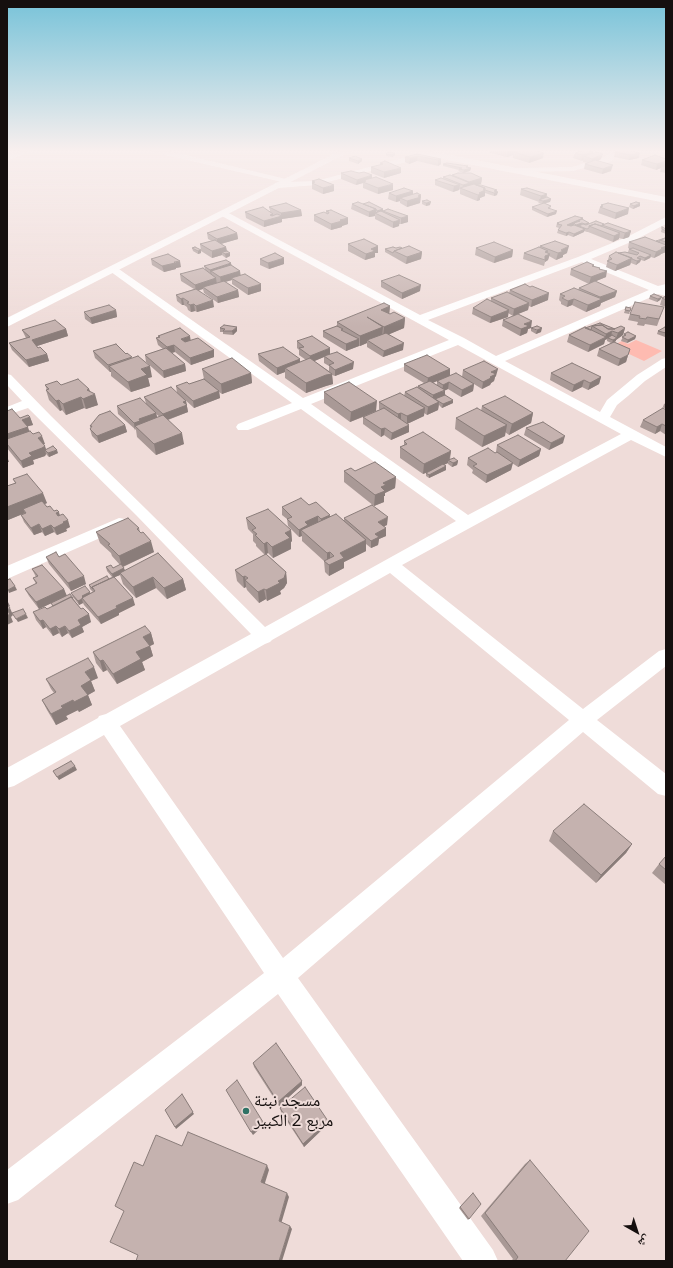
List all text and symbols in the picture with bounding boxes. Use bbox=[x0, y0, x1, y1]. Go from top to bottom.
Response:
place label: مسجد نبتة مربع 2 الكبير bbox=[254, 1091, 333, 1131]
marker: مسجد نبتة مربع 2 الكبير bbox=[241, 1106, 251, 1116]
north arrow bbox=[617, 1212, 657, 1252]
text: ش bbox=[636, 1232, 654, 1251]

